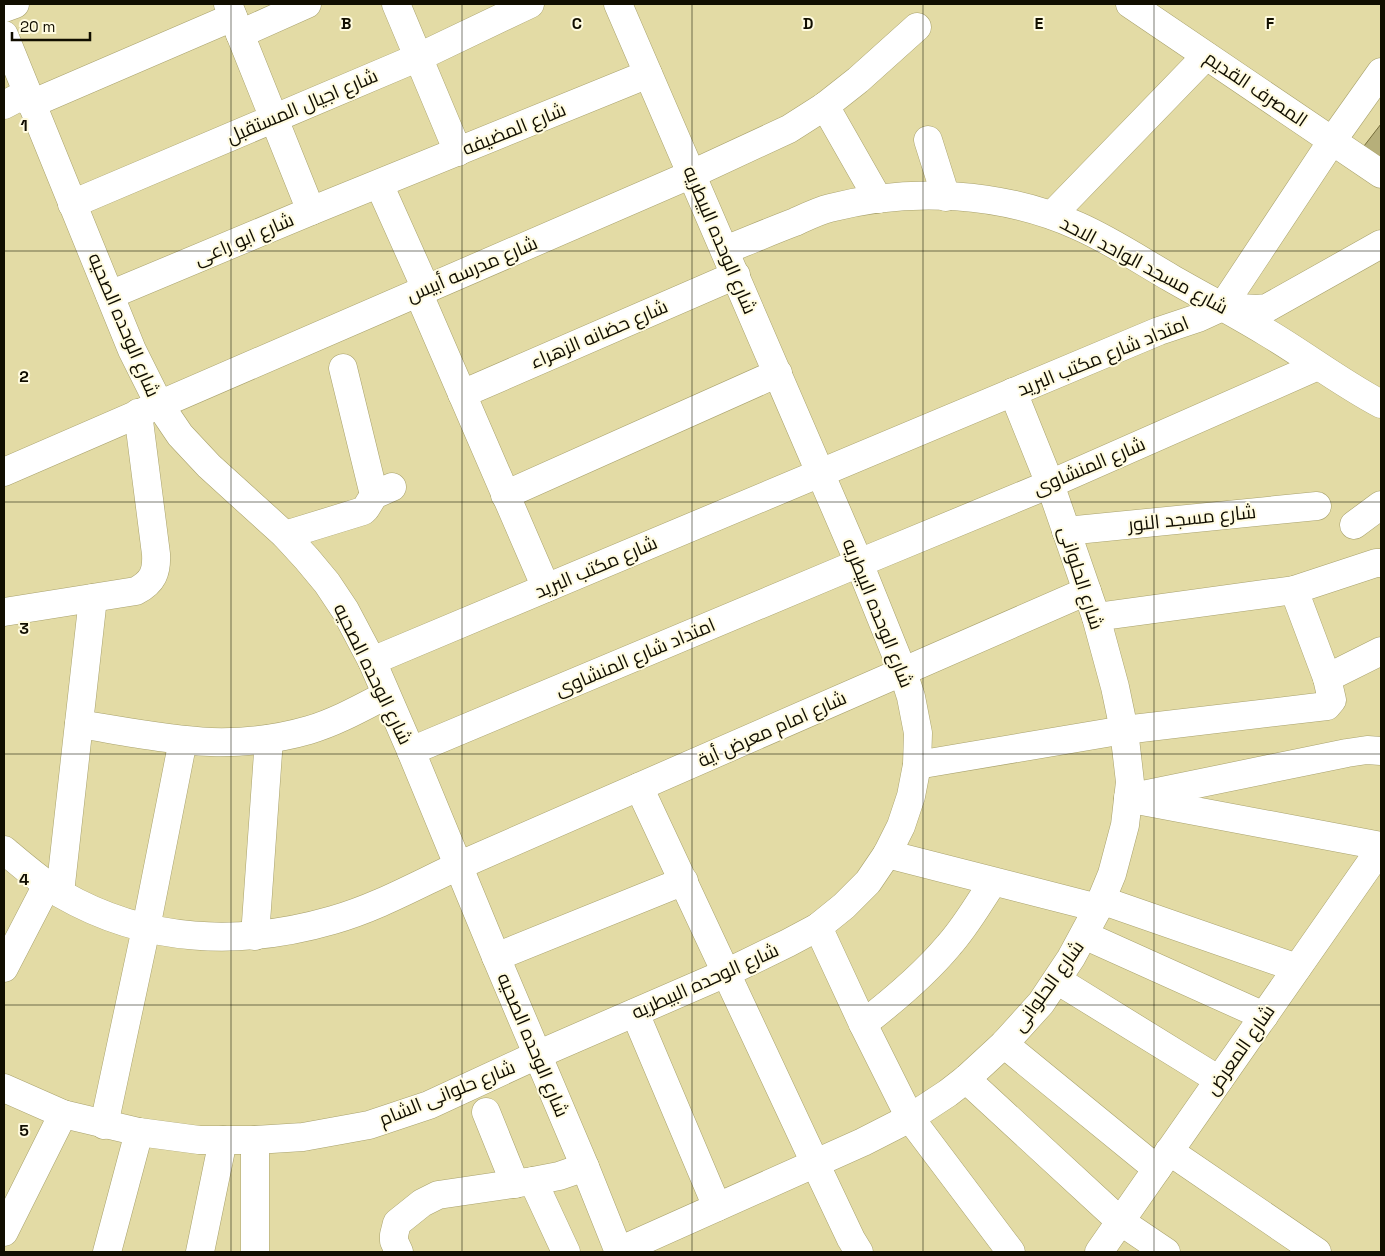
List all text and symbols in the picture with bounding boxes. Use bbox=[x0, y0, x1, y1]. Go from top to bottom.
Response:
scale bar bbox=[12, 10, 90, 42]
text: B bbox=[341, 13, 351, 34]
text: C bbox=[572, 13, 582, 34]
text: D bbox=[803, 13, 813, 34]
text: E bbox=[1035, 13, 1044, 34]
text: F bbox=[1266, 13, 1275, 34]
text: 20 m bbox=[20, 17, 55, 36]
street label: المصرف القديم bbox=[1199, 45, 1312, 134]
street label: شارع اجيال المستقبل bbox=[222, 63, 382, 150]
street label: شارع المضيفه bbox=[458, 97, 570, 162]
text: 1 bbox=[20, 115, 28, 136]
street label: شارع الوحده البيطريه bbox=[677, 162, 763, 318]
street label: شارع ابو راعى bbox=[190, 207, 298, 272]
street label: شارع مسجد الواحد الاحد bbox=[1055, 210, 1232, 321]
street label: شارع مدرسه أبيس bbox=[403, 230, 542, 309]
street label: شارع الوحده الصحيه bbox=[81, 249, 166, 401]
street label: شارع حضانه الزهراء bbox=[526, 294, 672, 375]
street label: امتداد شارع مكتب البريد bbox=[1013, 310, 1193, 403]
text: 2 bbox=[19, 366, 29, 387]
street label: شارع المنشاوى bbox=[1029, 431, 1149, 502]
street label: شارع مسجد النور bbox=[1126, 499, 1257, 538]
street label: شارع الحلوانى bbox=[1052, 523, 1109, 633]
street label: شارع مكتب البريد bbox=[531, 530, 661, 605]
street label: شارع الوحده البيطريه bbox=[836, 535, 919, 692]
street label: شارع الوحده الصحيه bbox=[327, 599, 418, 749]
street label: امتداد شارع المنشاوى bbox=[551, 612, 719, 703]
text: 3 bbox=[19, 618, 29, 639]
street label: شارع امام معرض أية bbox=[694, 685, 851, 774]
text: 4 bbox=[19, 869, 29, 890]
street label: شارع الحلوانى bbox=[1006, 935, 1090, 1037]
street label: شارع الوحده البيطريه bbox=[627, 937, 783, 1026]
street label: شارع الوحده الصحيه bbox=[490, 969, 575, 1121]
street label: شارع المعرض bbox=[1200, 1000, 1281, 1101]
street label: شارع حلوانى الشام bbox=[375, 1054, 519, 1133]
text: 5 bbox=[19, 1120, 29, 1141]

